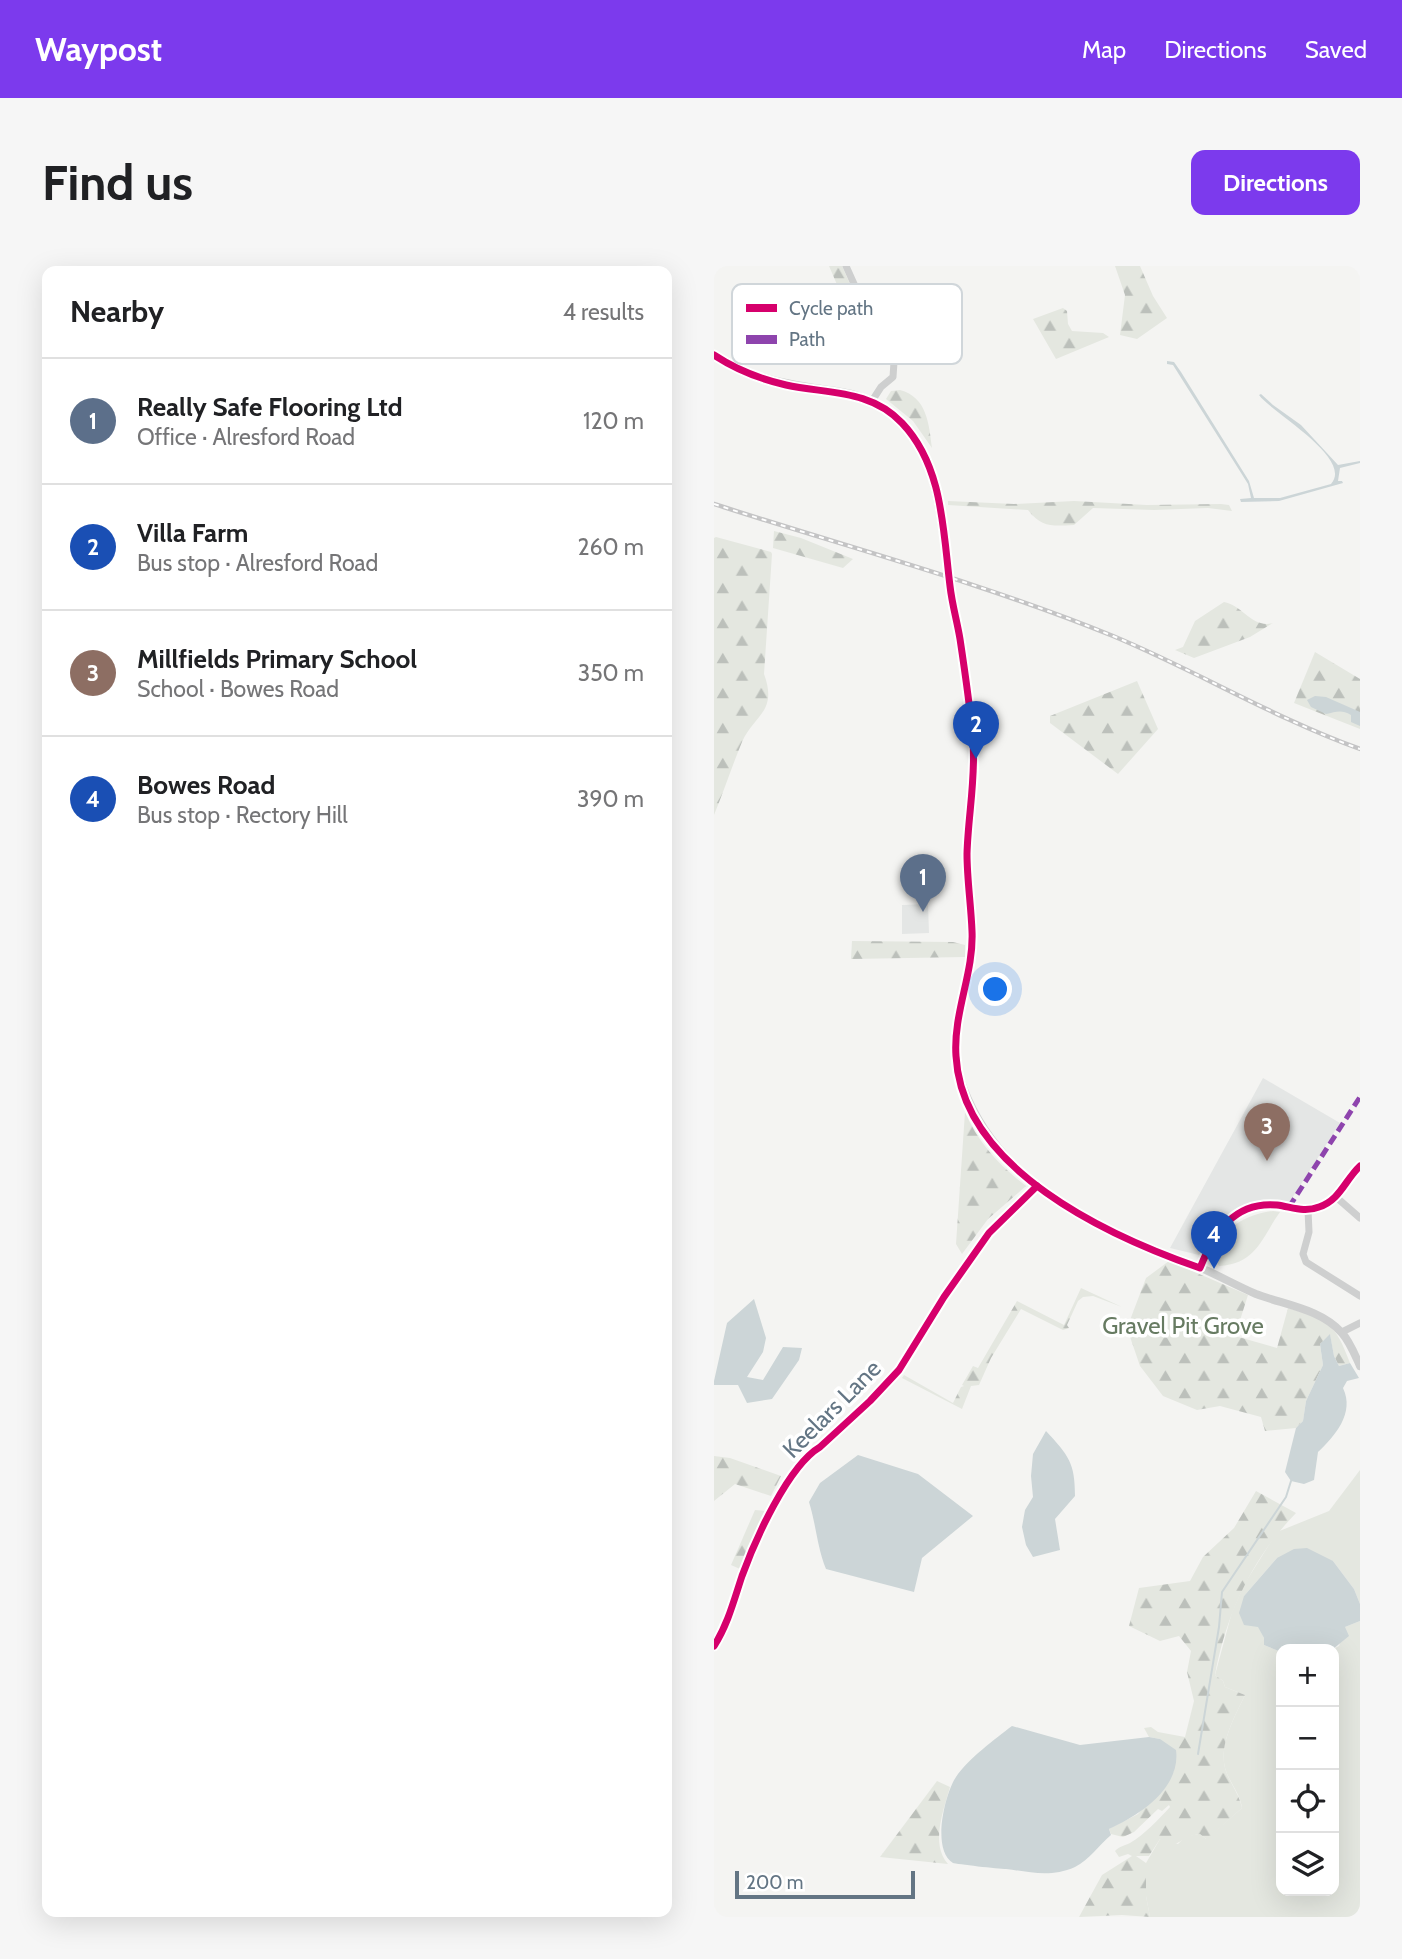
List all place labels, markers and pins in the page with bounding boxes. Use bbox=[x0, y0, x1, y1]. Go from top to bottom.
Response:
pin: 2 bbox=[953, 701, 999, 759]
pin: 1 bbox=[900, 854, 946, 912]
pin: 3 bbox=[1244, 1103, 1290, 1161]
pin: 4 bbox=[1191, 1211, 1237, 1269]

